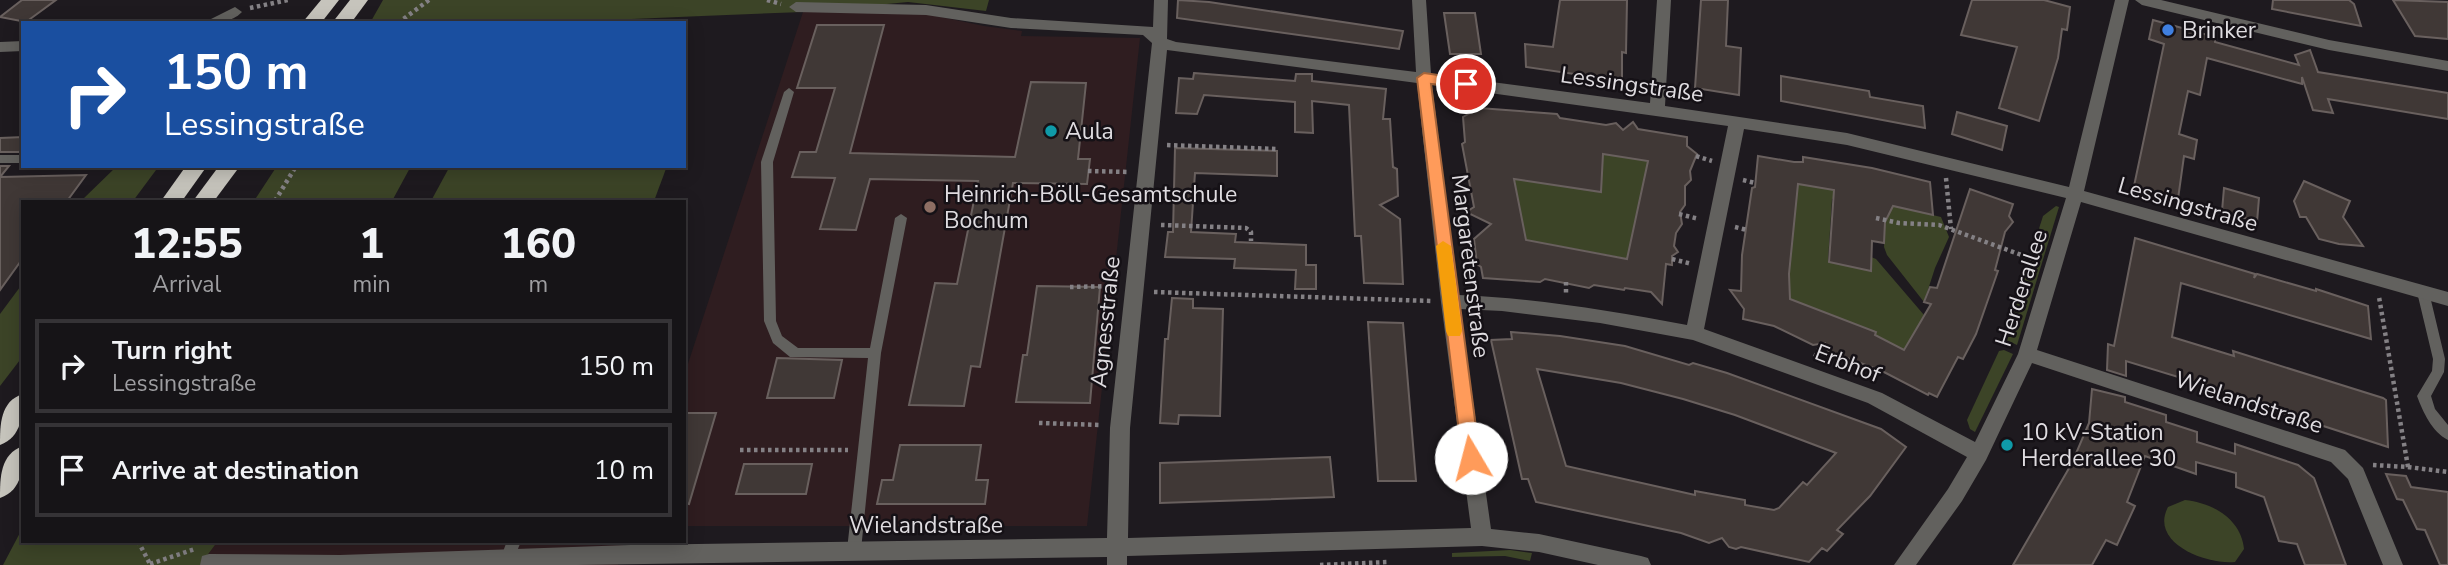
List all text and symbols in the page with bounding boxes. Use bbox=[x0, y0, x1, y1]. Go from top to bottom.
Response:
place label: Brinker bbox=[2182, 15, 2257, 46]
marker: Brinker bbox=[2160, 22, 2176, 38]
text: 150 m bbox=[164, 39, 308, 106]
icon: right bbox=[49, 49, 140, 140]
pin bbox=[1436, 54, 1496, 114]
street label: Lessingstraße bbox=[1558, 59, 1706, 110]
icon: arrive bbox=[1447, 65, 1485, 103]
text: Lessingstraße bbox=[164, 103, 365, 146]
place label: Aula bbox=[1065, 116, 1114, 147]
marker: Aula bbox=[1043, 123, 1059, 139]
street label: Lessingstraße bbox=[2114, 170, 2261, 239]
street label: Margaretenstraße bbox=[1444, 172, 1497, 360]
place label: Heinrich-Böll-Gesamtschule Bochum bbox=[944, 179, 1237, 236]
marker: Heinrich-Böll-Gesamtschule Bochum bbox=[922, 199, 938, 215]
text: 12:55 bbox=[131, 216, 243, 273]
text: 1 bbox=[359, 216, 384, 273]
text: 160 bbox=[501, 216, 576, 273]
street label: Herderallee bbox=[1988, 225, 2055, 351]
street label: Agnesstraße bbox=[1083, 255, 1128, 389]
text: Arrival bbox=[152, 269, 221, 300]
text: min bbox=[353, 269, 391, 300]
text: m bbox=[528, 269, 548, 300]
text: Turn right bbox=[112, 333, 231, 368]
street label: Erbhof bbox=[1810, 337, 1886, 390]
icon: right bbox=[53, 347, 91, 385]
text: 150 m bbox=[578, 349, 654, 384]
street label: Wielandstraße bbox=[2171, 364, 2327, 441]
text: Lessingstraße bbox=[112, 368, 256, 399]
place label: 10 kV-Station Herderallee 30 bbox=[2021, 417, 2176, 474]
position arrow bbox=[1434, 421, 1508, 495]
marker: 10 kV-Station Herderallee 30 bbox=[1999, 437, 2015, 453]
icon: arrive bbox=[53, 451, 91, 489]
text: Arrive at destination bbox=[112, 453, 359, 488]
text: 10 m bbox=[594, 453, 654, 488]
street label: Wielandstraße bbox=[849, 510, 1003, 541]

